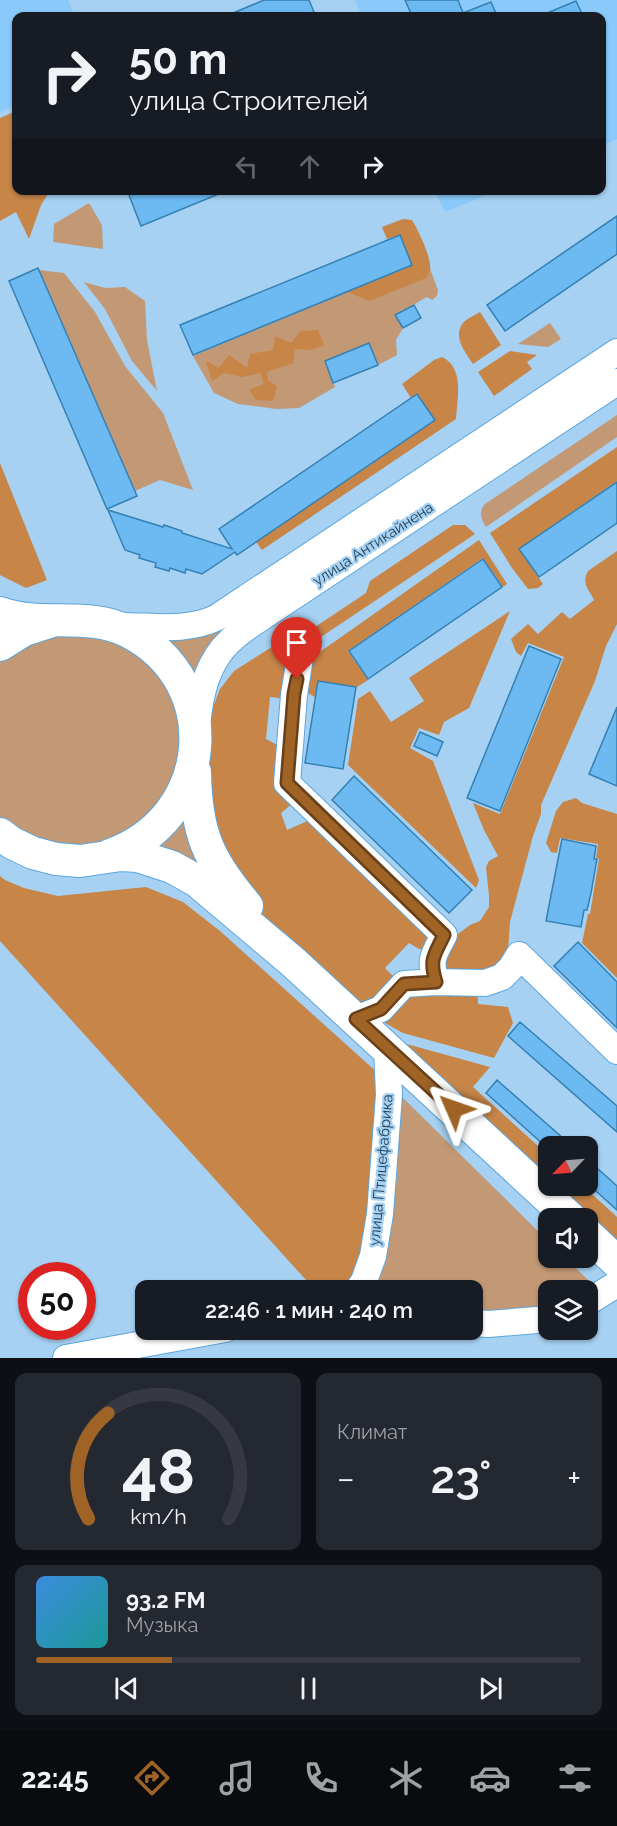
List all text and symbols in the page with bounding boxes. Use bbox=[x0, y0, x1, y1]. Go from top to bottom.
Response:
text: 50 m bbox=[129, 35, 227, 84]
icon: right bbox=[30, 36, 108, 114]
text: улица Строителей bbox=[129, 85, 368, 116]
icon: left bbox=[230, 150, 263, 183]
icon: ahead bbox=[293, 150, 326, 183]
icon: right bbox=[356, 150, 389, 183]
street label: улица Антикайнена bbox=[309, 498, 437, 590]
pin bbox=[271, 617, 322, 679]
icon: arrive bbox=[280, 626, 313, 659]
position arrow bbox=[422, 1077, 486, 1141]
street label: улица Птицефабрика bbox=[365, 1093, 397, 1247]
north arrow bbox=[538, 1136, 598, 1196]
map controls bbox=[538, 1136, 598, 1340]
button: sound bbox=[538, 1208, 598, 1268]
speed limit sign: 50 bbox=[18, 1262, 96, 1340]
button: layers bbox=[538, 1280, 598, 1340]
text: 22:46 · 1 мин · 240 m bbox=[205, 1297, 413, 1323]
text: Климат bbox=[337, 1420, 407, 1444]
text: 48 bbox=[121, 1434, 195, 1508]
text: 23° bbox=[431, 1451, 492, 1504]
text: − bbox=[337, 1459, 355, 1498]
text: + bbox=[567, 1459, 581, 1498]
text: km/h bbox=[130, 1504, 186, 1529]
text: 93.2 FM bbox=[126, 1587, 206, 1613]
text: Музыка bbox=[126, 1613, 198, 1637]
icon: previous bbox=[110, 1672, 143, 1705]
icon: pause bbox=[292, 1672, 325, 1705]
icon: next bbox=[474, 1672, 507, 1705]
icon: directions bbox=[131, 1757, 173, 1799]
icon: music bbox=[216, 1757, 258, 1799]
icon: phone bbox=[300, 1757, 342, 1799]
icon: climate bbox=[385, 1757, 427, 1799]
icon: car bbox=[469, 1757, 511, 1799]
icon: filters bbox=[554, 1757, 596, 1799]
text: 22:45 bbox=[21, 1763, 89, 1794]

